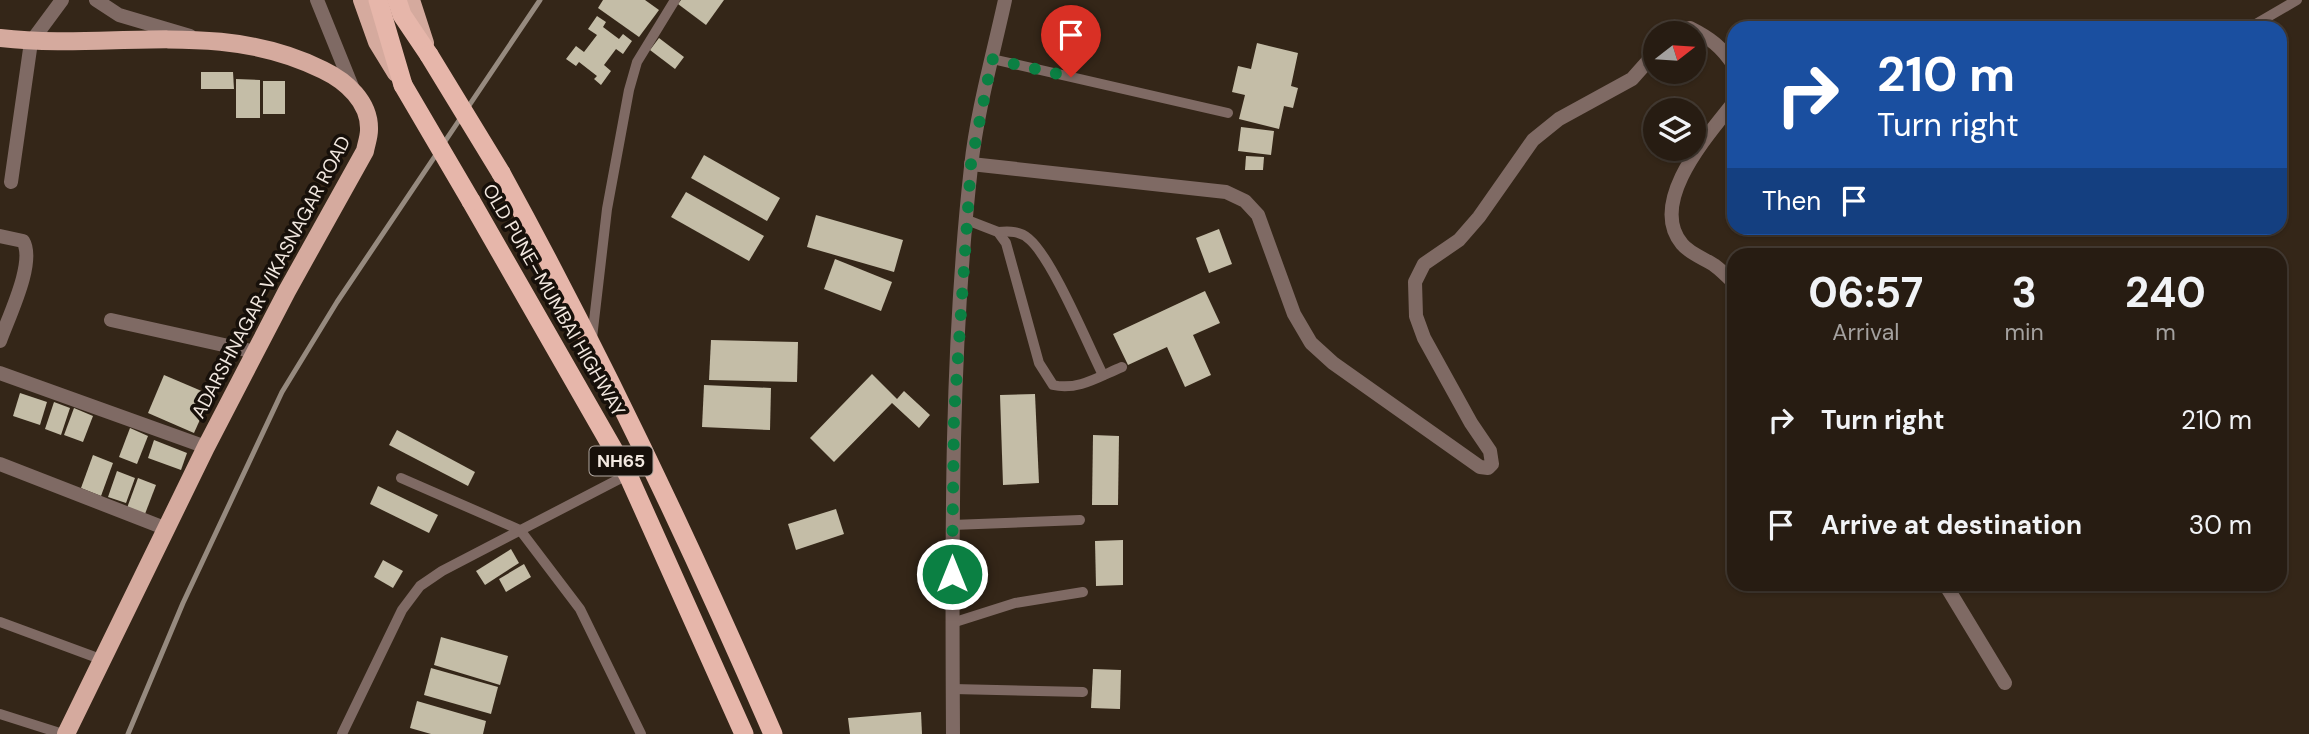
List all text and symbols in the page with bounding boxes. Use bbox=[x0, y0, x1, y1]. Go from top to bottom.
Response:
pin bbox=[1041, 5, 1101, 77]
icon: arrive bbox=[1052, 16, 1090, 54]
north arrow bbox=[1643, 21, 1706, 84]
map controls bbox=[1643, 21, 1706, 161]
text: 210 m bbox=[1877, 42, 2015, 106]
icon: right bbox=[1762, 49, 1853, 140]
button: layers bbox=[1643, 98, 1706, 161]
text: Turn right bbox=[1877, 104, 2019, 146]
street label: ADARSHNAGAR-VIKASNAGAR ROAD bbox=[186, 131, 356, 423]
street label: OLD PUNE–MUMBAI HIGHWAY bbox=[477, 179, 631, 421]
icon: arrive bbox=[1835, 182, 1873, 220]
text: Then bbox=[1762, 184, 1821, 218]
text: 06:57 bbox=[1808, 265, 1923, 320]
text: 3 bbox=[2012, 265, 2037, 320]
text: 240 bbox=[2125, 265, 2206, 320]
text: Arrival bbox=[1832, 317, 1899, 347]
text: min bbox=[2005, 317, 2044, 347]
text: m bbox=[2155, 317, 2176, 347]
icon: right bbox=[1762, 401, 1800, 439]
text: Turn right bbox=[1821, 403, 1945, 437]
text: 210 m bbox=[2181, 403, 2252, 437]
road number: NH65 bbox=[590, 447, 652, 476]
icon: arrive bbox=[1762, 506, 1800, 544]
text: Arrive at destination bbox=[1821, 508, 2082, 542]
text: 30 m bbox=[2189, 508, 2252, 542]
position arrow bbox=[915, 537, 989, 611]

